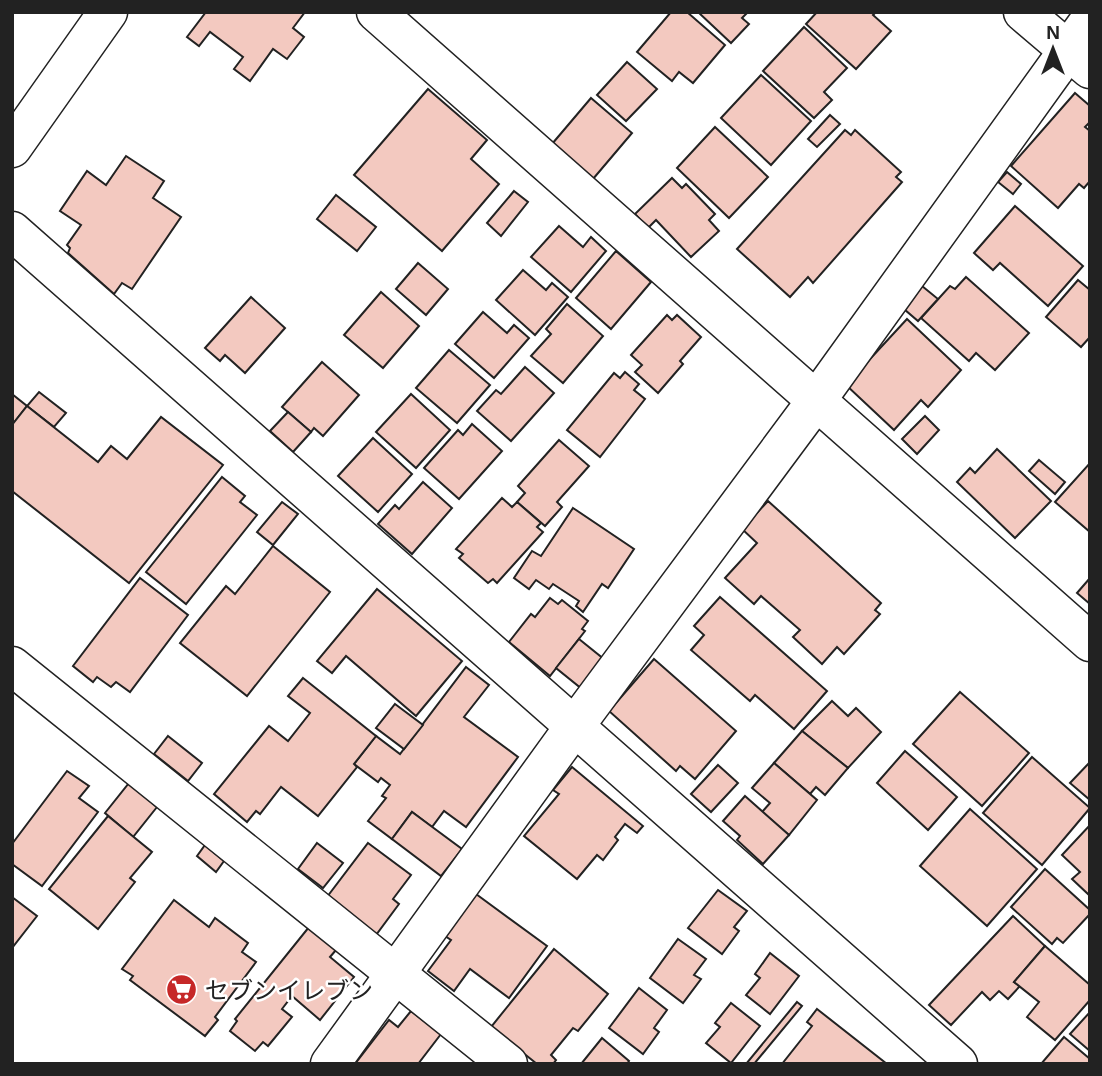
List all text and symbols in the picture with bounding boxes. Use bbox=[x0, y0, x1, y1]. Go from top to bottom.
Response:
north arrow bbox=[1018, 14, 1088, 84]
text: N bbox=[1046, 22, 1060, 43]
supermarket icon: セブンイレブン bbox=[165, 973, 199, 1007]
place label: セブンイレブン bbox=[205, 977, 373, 1004]

